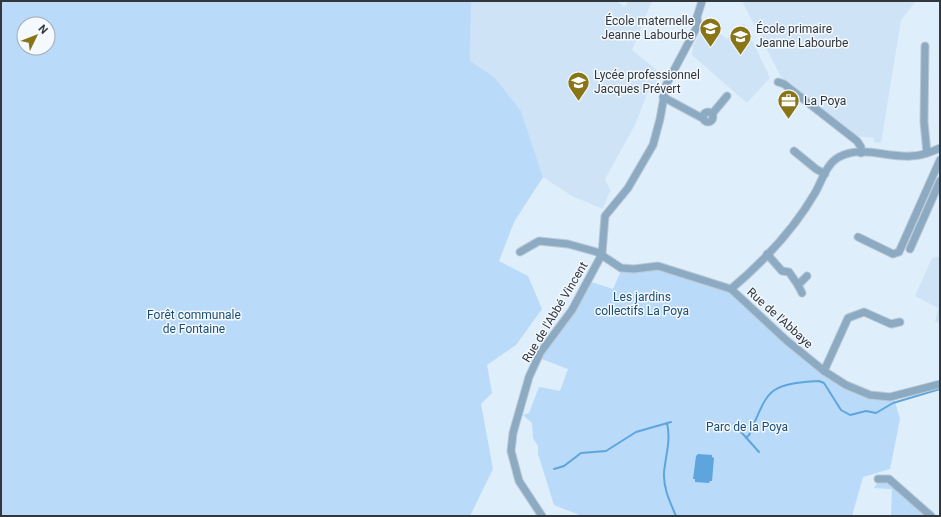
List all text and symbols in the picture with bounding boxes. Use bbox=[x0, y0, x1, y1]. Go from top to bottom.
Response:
place label: École maternelle Jeanne Labourbe bbox=[602, 13, 694, 42]
school or university icon: École maternelle Jeanne Labourbe bbox=[697, 15, 723, 48]
north arrow bbox=[16, 16, 56, 56]
place label: École primaire Jeanne Labourbe bbox=[756, 21, 848, 50]
text: N bbox=[36, 22, 51, 37]
school or university icon: École primaire Jeanne Labourbe bbox=[727, 23, 753, 56]
place label: Lycée professionnel Jacques Prévert bbox=[594, 68, 700, 96]
school or university icon: Lycée professionnel Jacques Prévert bbox=[566, 69, 592, 102]
office icon: La Poya bbox=[776, 88, 802, 121]
place label: La Poya bbox=[804, 94, 846, 108]
street label: Rue de l'Abbé Vincent bbox=[519, 259, 591, 365]
street label: Rue de l'Abbaye bbox=[744, 285, 816, 351]
park label: Les jardins collectifs La Poya bbox=[595, 290, 689, 318]
park label: Forêt communale de Fontaine bbox=[147, 308, 241, 336]
park label: Parc de la Poya bbox=[706, 420, 788, 434]

